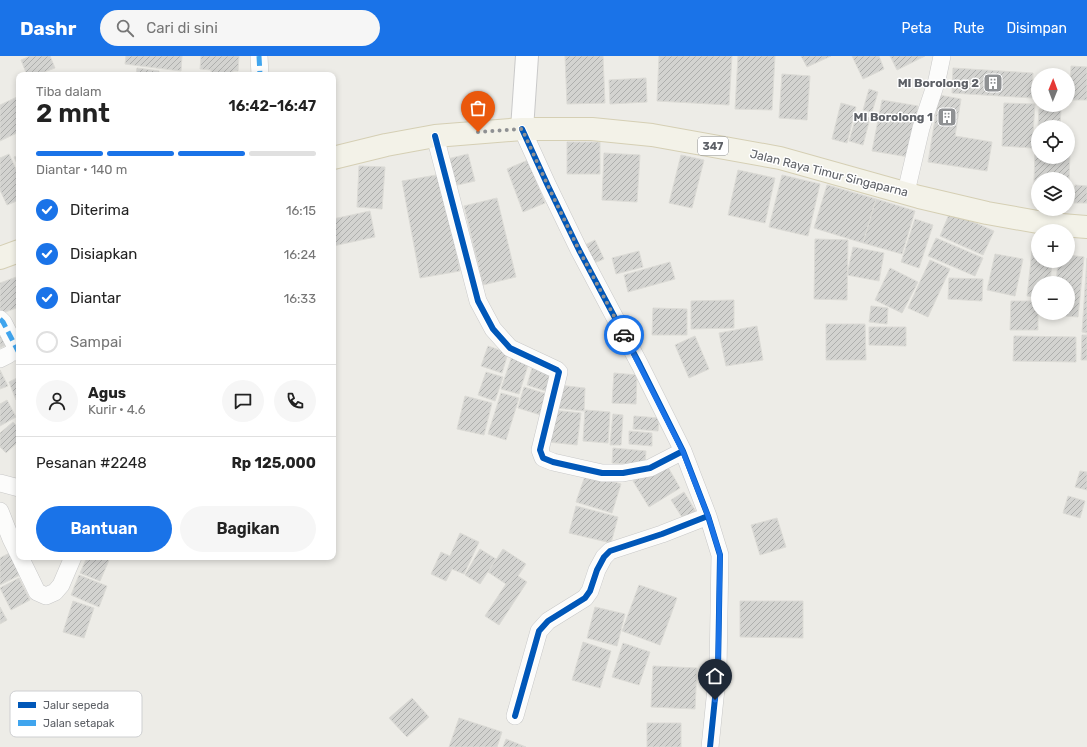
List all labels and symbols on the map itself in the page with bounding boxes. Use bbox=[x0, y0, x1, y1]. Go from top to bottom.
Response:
north arrow bbox=[1031, 68, 1075, 112]
building icon: MI Borolong 2 bbox=[982, 72, 1004, 94]
place label: MI Borolong 2 bbox=[898, 76, 979, 90]
pin bbox=[461, 91, 495, 132]
building icon: MI Borolong 1 bbox=[936, 106, 958, 128]
place label: MI Borolong 1 bbox=[854, 110, 933, 124]
road number: 347 bbox=[698, 137, 728, 155]
street label: Jalan Raya Timur Singaparna bbox=[748, 147, 910, 199]
courier bbox=[604, 315, 644, 355]
pin bbox=[698, 659, 732, 700]
legend bbox=[10, 691, 142, 737]
text: Jalur sepeda bbox=[43, 699, 109, 712]
text: Jalan setapak bbox=[43, 717, 115, 730]

